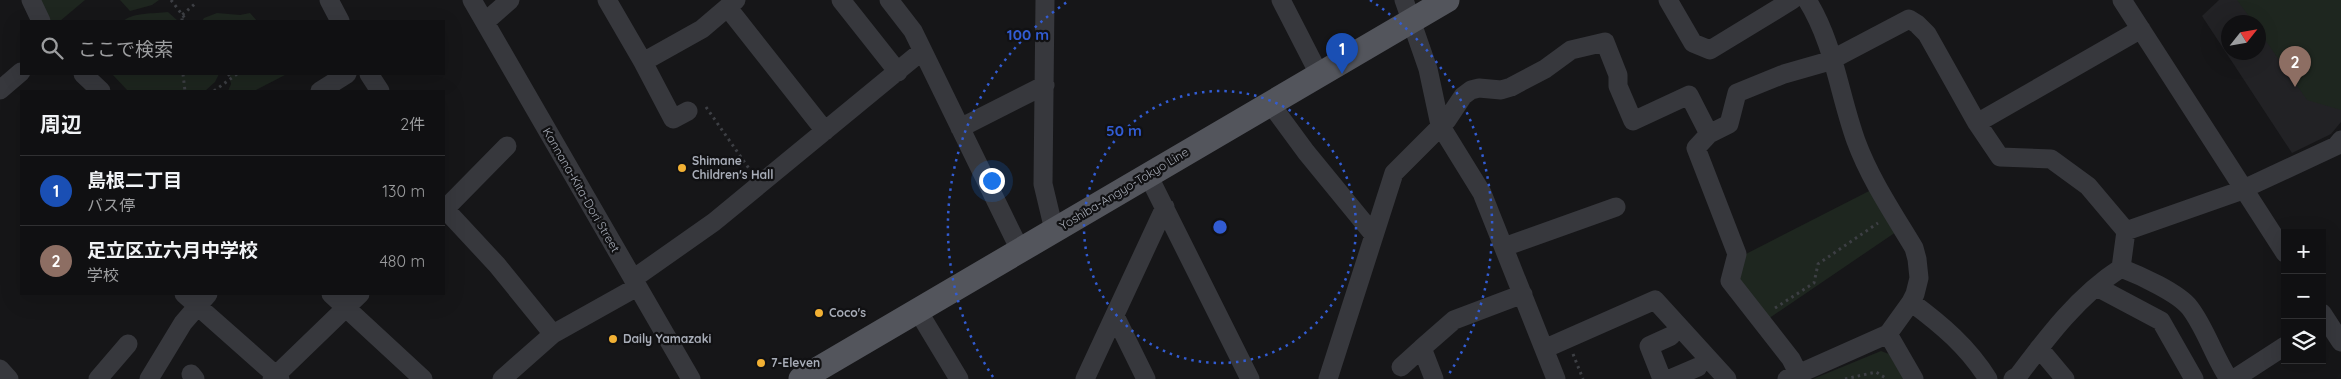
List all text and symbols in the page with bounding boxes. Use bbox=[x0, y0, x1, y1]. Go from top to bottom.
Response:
north arrow bbox=[2221, 15, 2266, 60]
search box bbox=[20, 20, 445, 75]
text: 100 m bbox=[1007, 25, 1049, 44]
pin: 1 bbox=[1326, 33, 1358, 74]
icon: search bbox=[38, 34, 66, 62]
text: ここで検索 bbox=[78, 37, 173, 61]
pin: 2 bbox=[2279, 46, 2311, 87]
text: 周辺 bbox=[40, 111, 82, 137]
text: 2件 bbox=[400, 114, 425, 134]
text: 50 m bbox=[1106, 121, 1142, 140]
street label: Kannana-Kita-Dori Street bbox=[540, 125, 623, 255]
street label: Yoshiba-Angyo-Tokyo Line bbox=[1056, 144, 1191, 233]
place label: Shimane Children's Hall bbox=[692, 153, 774, 182]
marker: Shimane Children's Hall bbox=[676, 162, 688, 174]
text: 島根二丁目 bbox=[87, 168, 182, 192]
your location bbox=[979, 168, 1005, 194]
text: 1 bbox=[53, 181, 59, 201]
text: 130 m bbox=[382, 181, 425, 201]
text: バス停 bbox=[87, 195, 135, 215]
centre of rings bbox=[1211, 218, 1229, 236]
map controls bbox=[2281, 229, 2326, 364]
button: + bbox=[2281, 229, 2326, 274]
text: 足立区立六月中学校 bbox=[87, 238, 258, 262]
text: 2 bbox=[51, 251, 61, 271]
text: 480 m bbox=[379, 251, 425, 271]
text: 学校 bbox=[87, 265, 119, 285]
button: − bbox=[2281, 274, 2326, 319]
place label: Coco's bbox=[829, 305, 866, 320]
marker: Coco's bbox=[813, 307, 825, 319]
button: layers bbox=[2281, 319, 2326, 364]
place label: Daily Yamazaki bbox=[623, 331, 711, 346]
marker: Daily Yamazaki bbox=[607, 333, 619, 345]
place label: 7-Eleven bbox=[771, 355, 820, 370]
marker: 7-Eleven bbox=[755, 357, 767, 369]

